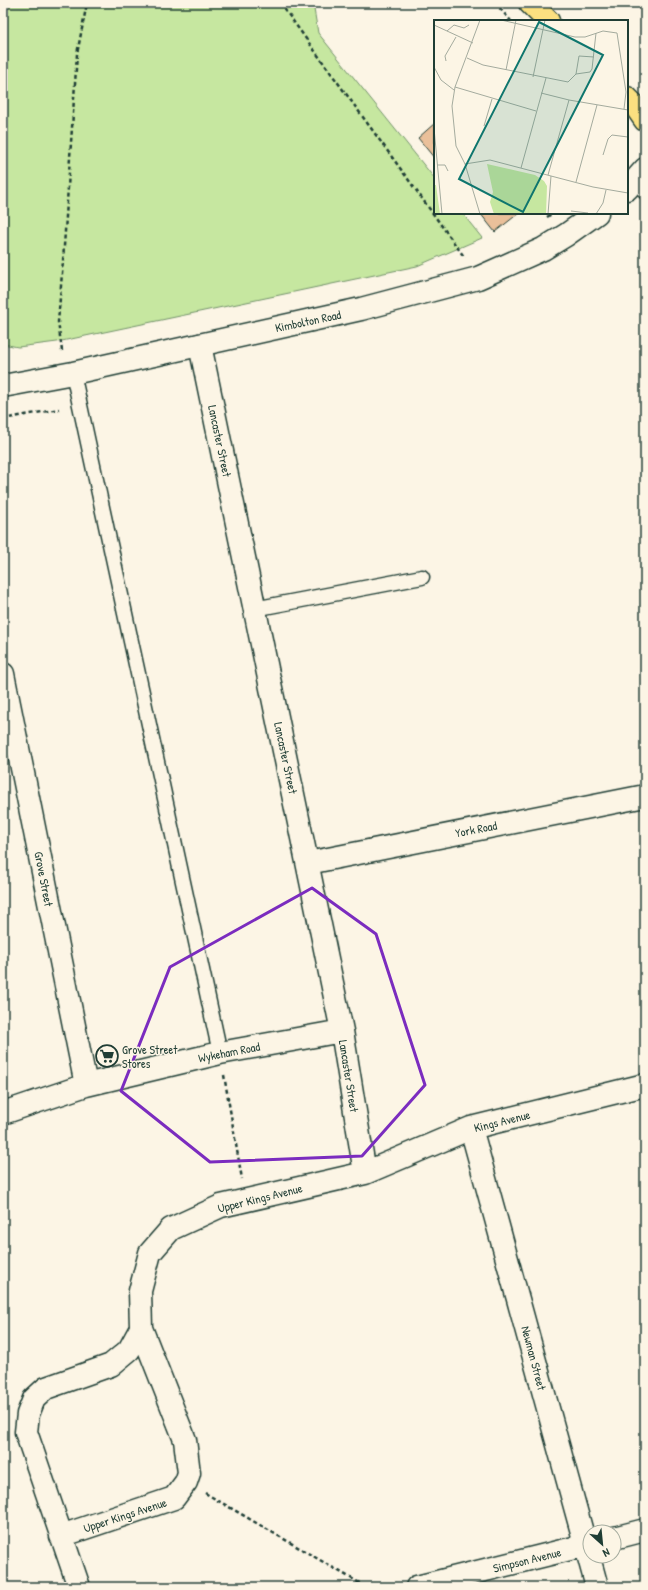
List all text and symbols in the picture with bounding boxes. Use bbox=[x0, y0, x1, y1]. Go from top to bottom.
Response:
inset map bbox=[434, 20, 628, 214]
street label: Kimbolton Road bbox=[274, 306, 343, 336]
street label: Lancaster Street bbox=[204, 404, 236, 479]
street label: Lancaster Street bbox=[270, 721, 302, 796]
street label: York Road bbox=[454, 817, 499, 841]
street label: Grove Street bbox=[30, 850, 58, 909]
street label: Wykeham Road bbox=[197, 1038, 262, 1066]
street label: Lancaster Street bbox=[335, 1039, 363, 1114]
place label: Grove Street Stores bbox=[122, 1041, 178, 1072]
supermarket icon: Grove Street Stores bbox=[94, 1043, 120, 1069]
street label: Kings Avenue bbox=[472, 1106, 532, 1136]
street label: Upper Kings Avenue bbox=[216, 1179, 304, 1217]
street label: Newman Street bbox=[517, 1324, 551, 1393]
street label: Upper Kings Avenue bbox=[81, 1493, 169, 1536]
north arrow bbox=[582, 1524, 622, 1564]
street label: Simpson Avenue bbox=[491, 1543, 563, 1577]
text: N bbox=[601, 1545, 612, 1561]

